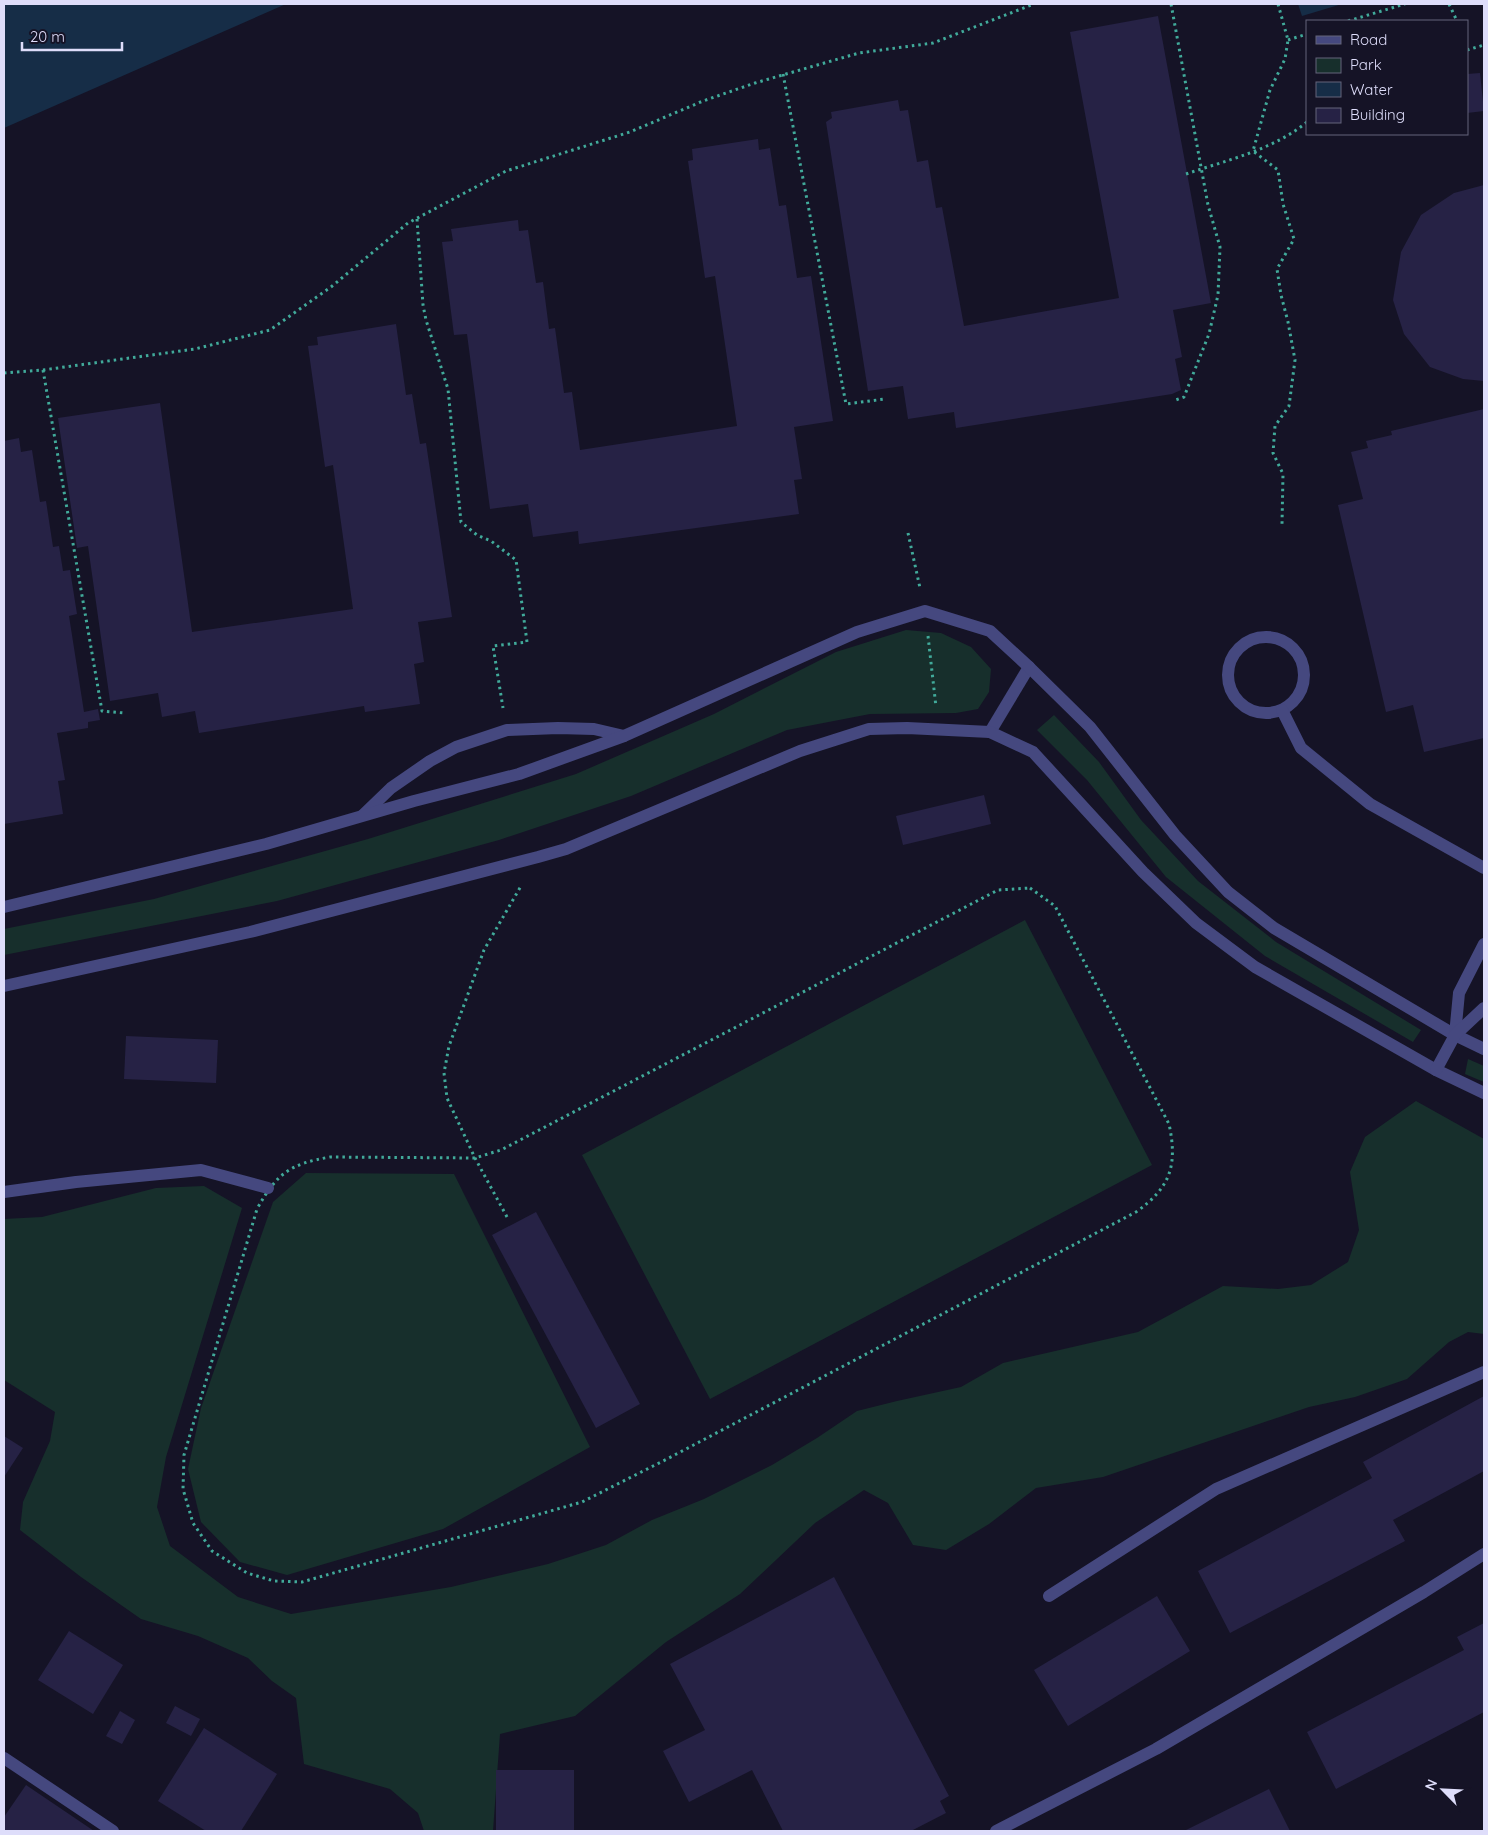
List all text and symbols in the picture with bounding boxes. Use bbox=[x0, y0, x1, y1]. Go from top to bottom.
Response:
scale bar bbox=[22, 20, 122, 52]
legend bbox=[1306, 20, 1468, 135]
text: 20 m bbox=[30, 27, 65, 46]
text: Road bbox=[1350, 30, 1387, 49]
text: Park bbox=[1350, 55, 1382, 74]
text: Water bbox=[1350, 80, 1393, 99]
text: Building bbox=[1350, 105, 1405, 124]
north arrow bbox=[1418, 1765, 1468, 1815]
text: N bbox=[1421, 1776, 1441, 1793]

